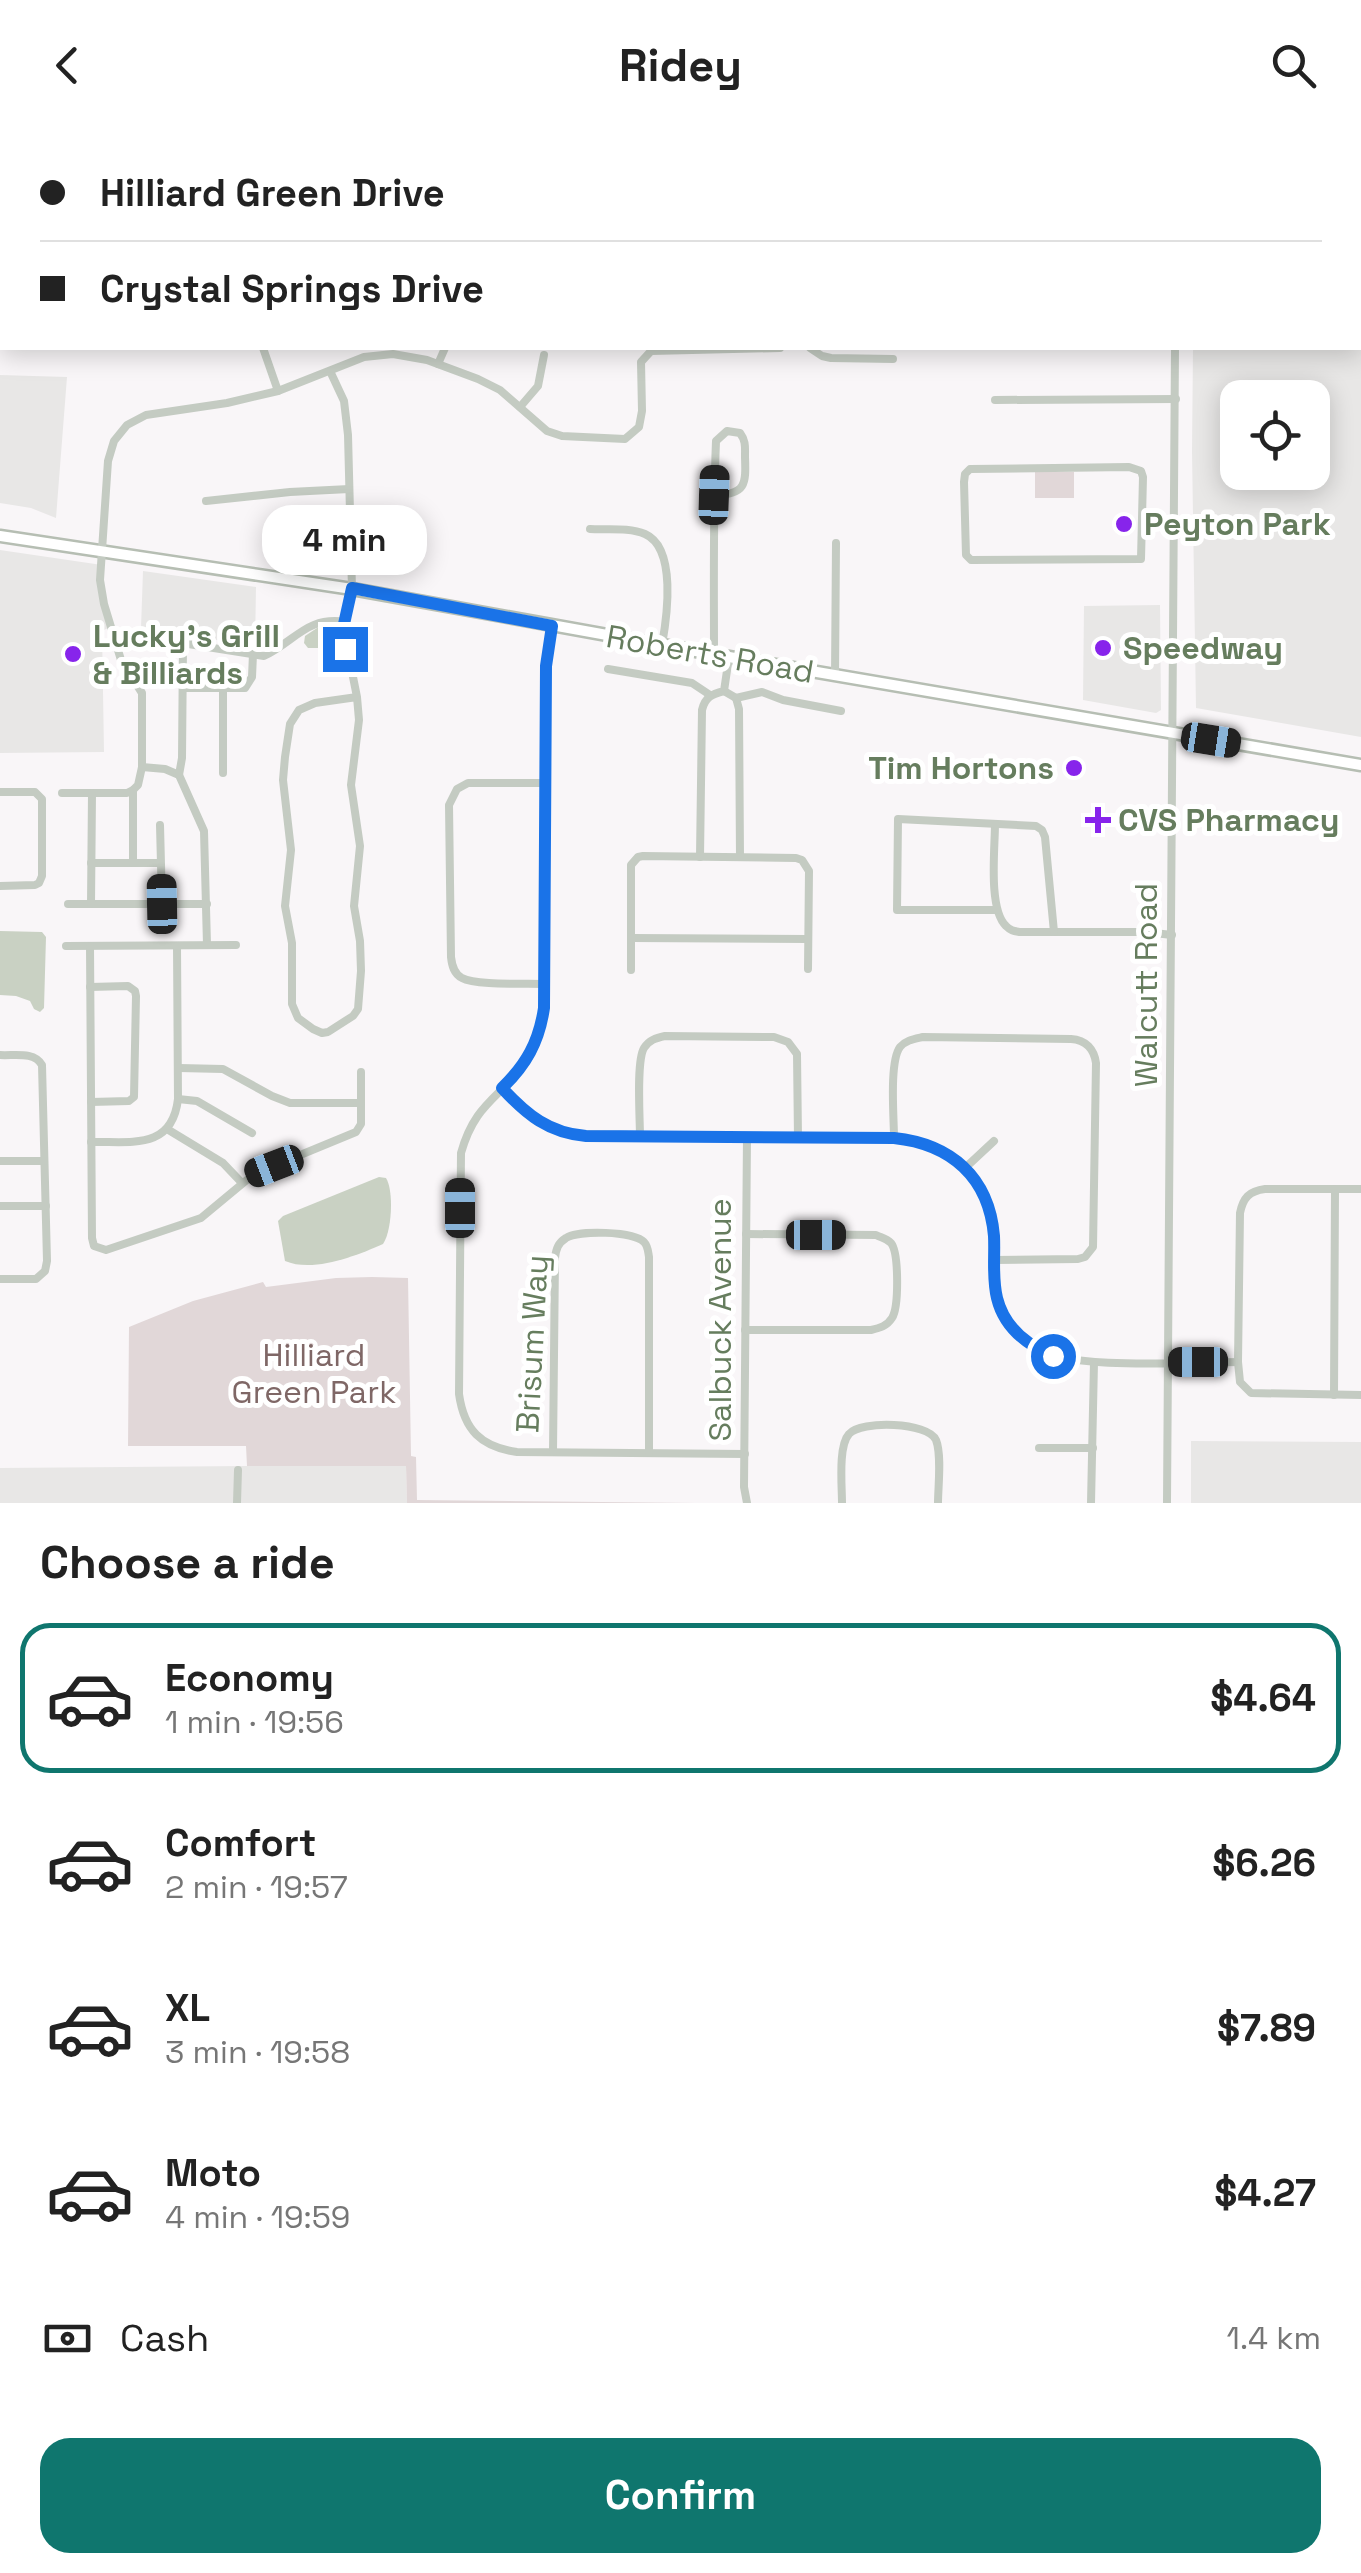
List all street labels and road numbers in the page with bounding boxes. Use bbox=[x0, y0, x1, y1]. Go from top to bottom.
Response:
street label: Roberts Road bbox=[603, 616, 817, 692]
street label: Walcutt Road bbox=[1126, 883, 1166, 1087]
street label: Salbuck Avenue bbox=[700, 1198, 740, 1442]
street label: Brisum Way bbox=[507, 1254, 557, 1434]

